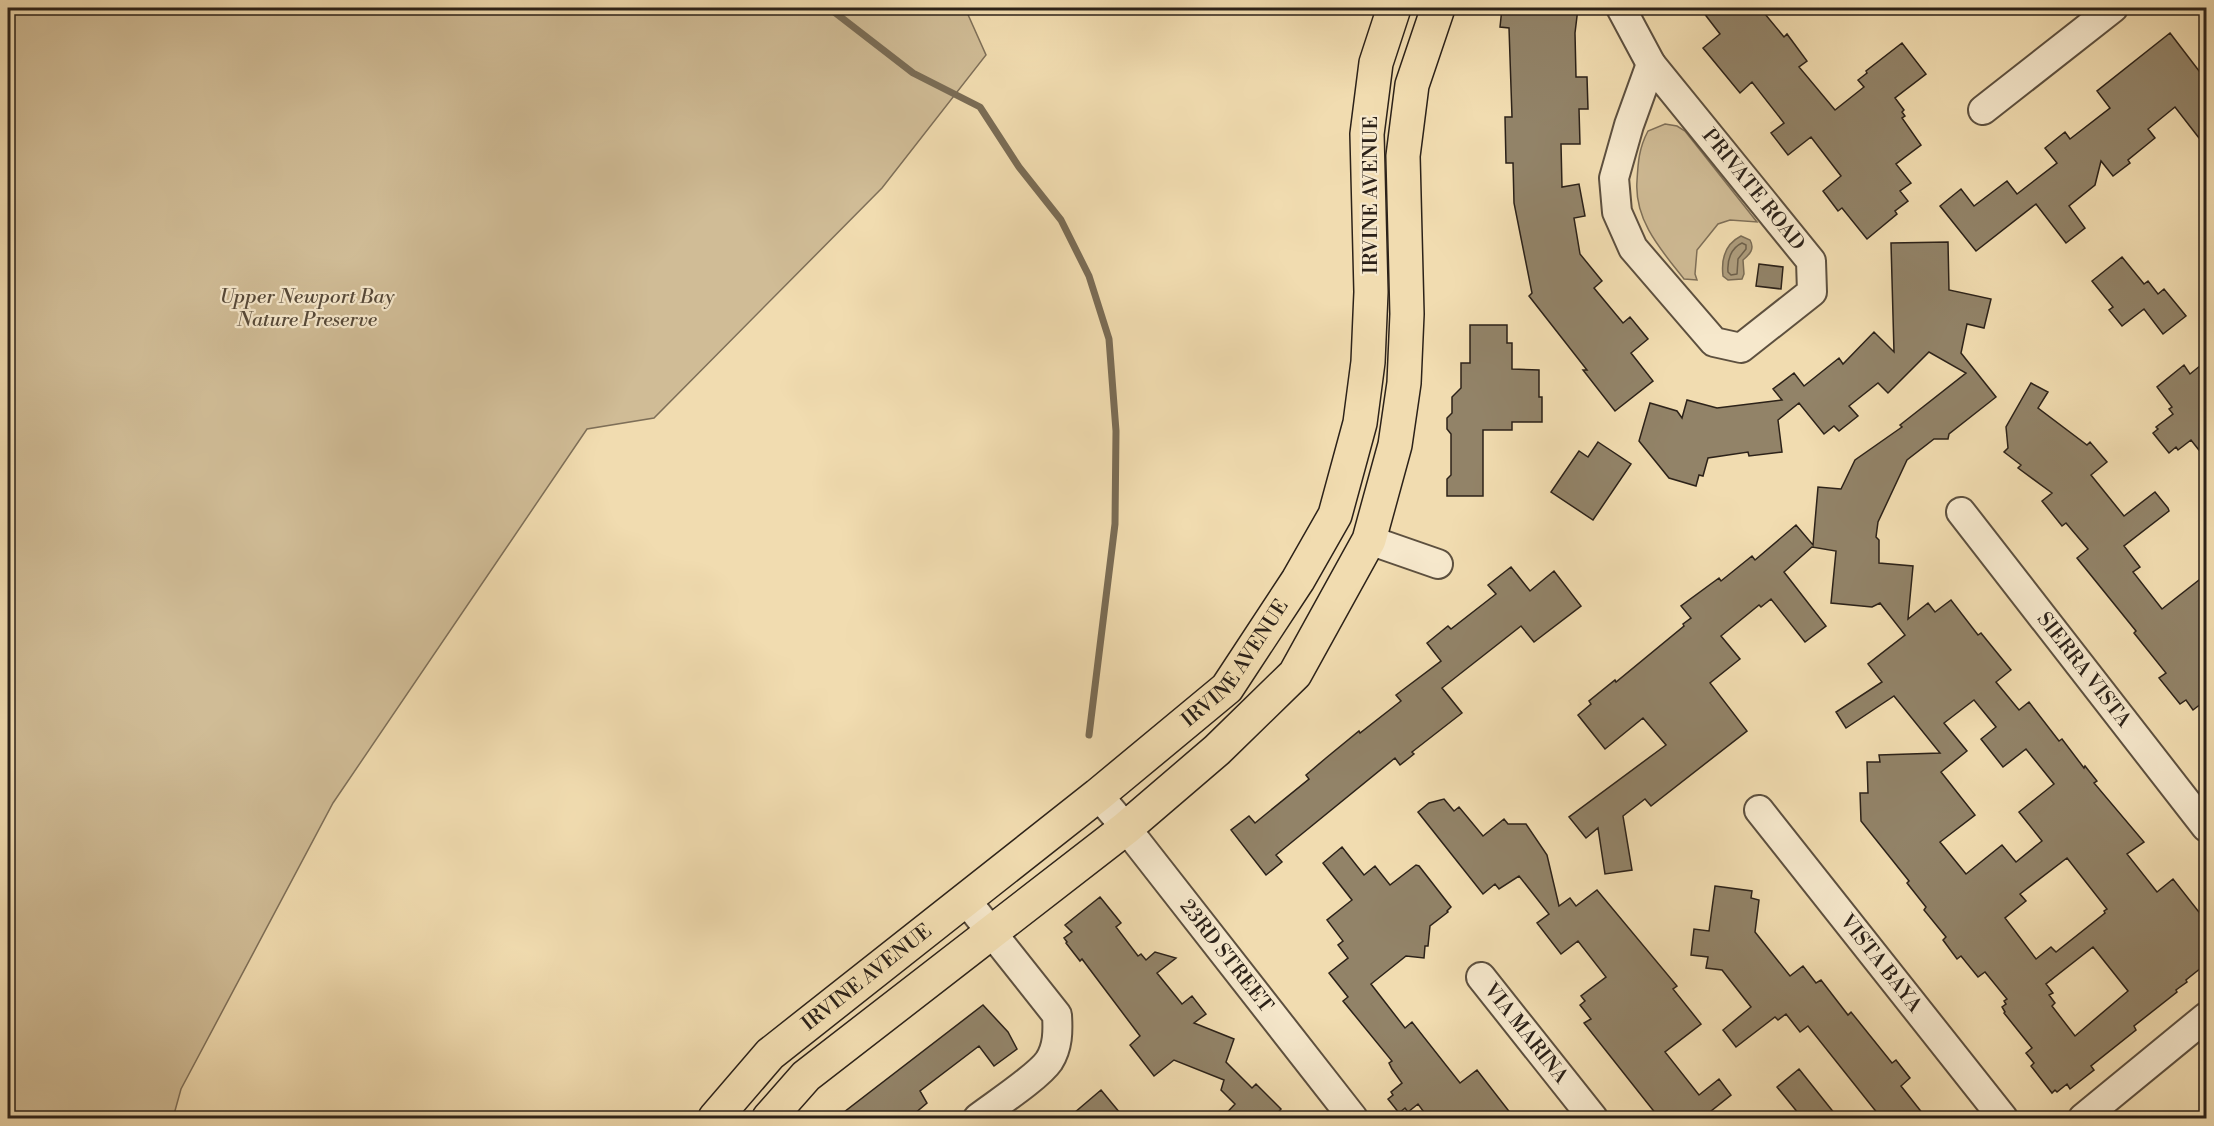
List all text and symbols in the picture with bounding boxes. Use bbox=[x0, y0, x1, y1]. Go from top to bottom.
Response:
street label: IRVINE AVENUE bbox=[1359, 116, 1384, 274]
street label: PRIVATE ROAD bbox=[1696, 124, 1810, 256]
park label: Upper Newport Bay Nature Preserve bbox=[220, 285, 395, 333]
street label: IRVINE AVENUE bbox=[1177, 595, 1294, 733]
street label: SIERRA VISTA bbox=[2031, 608, 2137, 733]
street label: 23RD STREET bbox=[1174, 895, 1278, 1018]
street label: VISTA BAYA bbox=[1834, 909, 1928, 1019]
street label: IRVINE AVENUE bbox=[797, 919, 937, 1036]
street label: VIA MARINA bbox=[1478, 977, 1574, 1090]

